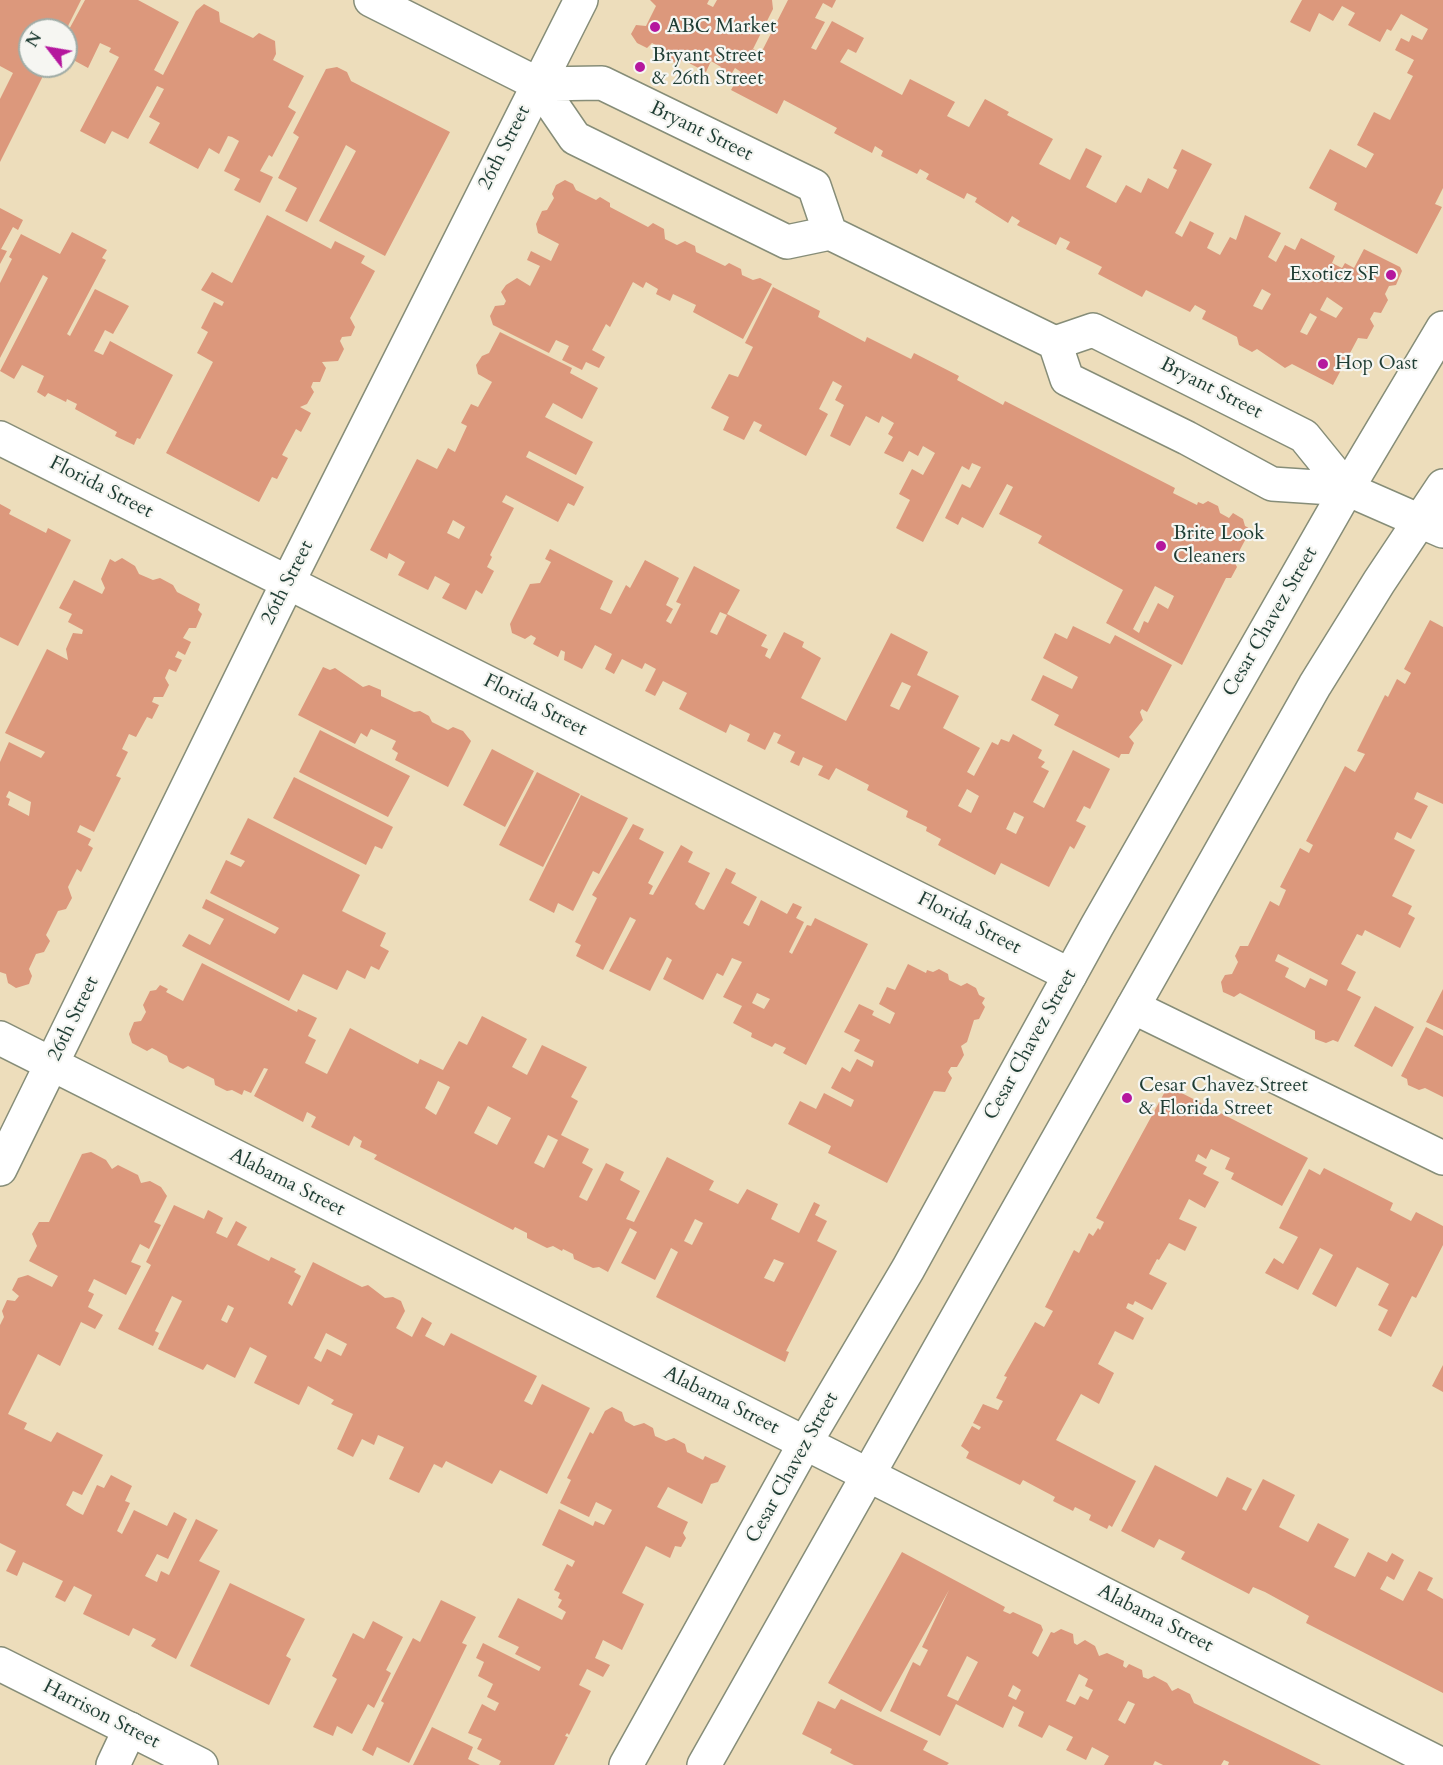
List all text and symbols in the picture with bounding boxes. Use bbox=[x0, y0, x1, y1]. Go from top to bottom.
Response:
place label: ABC Market bbox=[667, 15, 776, 39]
north arrow bbox=[18, 18, 78, 78]
marker: ABC Market bbox=[648, 20, 662, 34]
text: N bbox=[21, 28, 47, 51]
place label: Bryant Street & 26th Street bbox=[652, 44, 764, 91]
marker: Bryant Street & 26th Street bbox=[633, 60, 647, 74]
street label: Bryant Street bbox=[646, 97, 756, 167]
street label: 26th Street bbox=[474, 102, 536, 194]
place label: Exoticz SF bbox=[1289, 263, 1379, 287]
marker: Exoticz SF bbox=[1384, 268, 1398, 282]
place label: Hop Oast bbox=[1335, 352, 1417, 376]
street label: Bryant Street bbox=[1156, 353, 1266, 425]
marker: Hop Oast bbox=[1316, 357, 1330, 371]
street label: Florida Street bbox=[45, 452, 157, 524]
place label: Brite Look Cleaners bbox=[1173, 522, 1265, 569]
street label: 26th Street bbox=[257, 537, 319, 629]
marker: Brite Look Cleaners bbox=[1154, 539, 1168, 553]
street label: Cesar Chavez Street bbox=[1218, 543, 1324, 701]
street label: Florida Street bbox=[479, 670, 591, 742]
street label: Florida Street bbox=[913, 888, 1025, 960]
street label: Cesar Chavez Street bbox=[980, 965, 1082, 1125]
street label: 26th Street bbox=[43, 973, 105, 1065]
place label: Cesar Chavez Street & Florida Street bbox=[1139, 1074, 1308, 1121]
marker: Cesar Chavez Street & Florida Street bbox=[1120, 1091, 1134, 1105]
street label: Alabama Street bbox=[225, 1144, 349, 1222]
street label: Alabama Street bbox=[659, 1362, 783, 1440]
street label: Cesar Chavez Street bbox=[742, 1388, 844, 1548]
street label: Alabama Street bbox=[1093, 1580, 1217, 1658]
street label: Harrison Street bbox=[39, 1675, 163, 1755]

